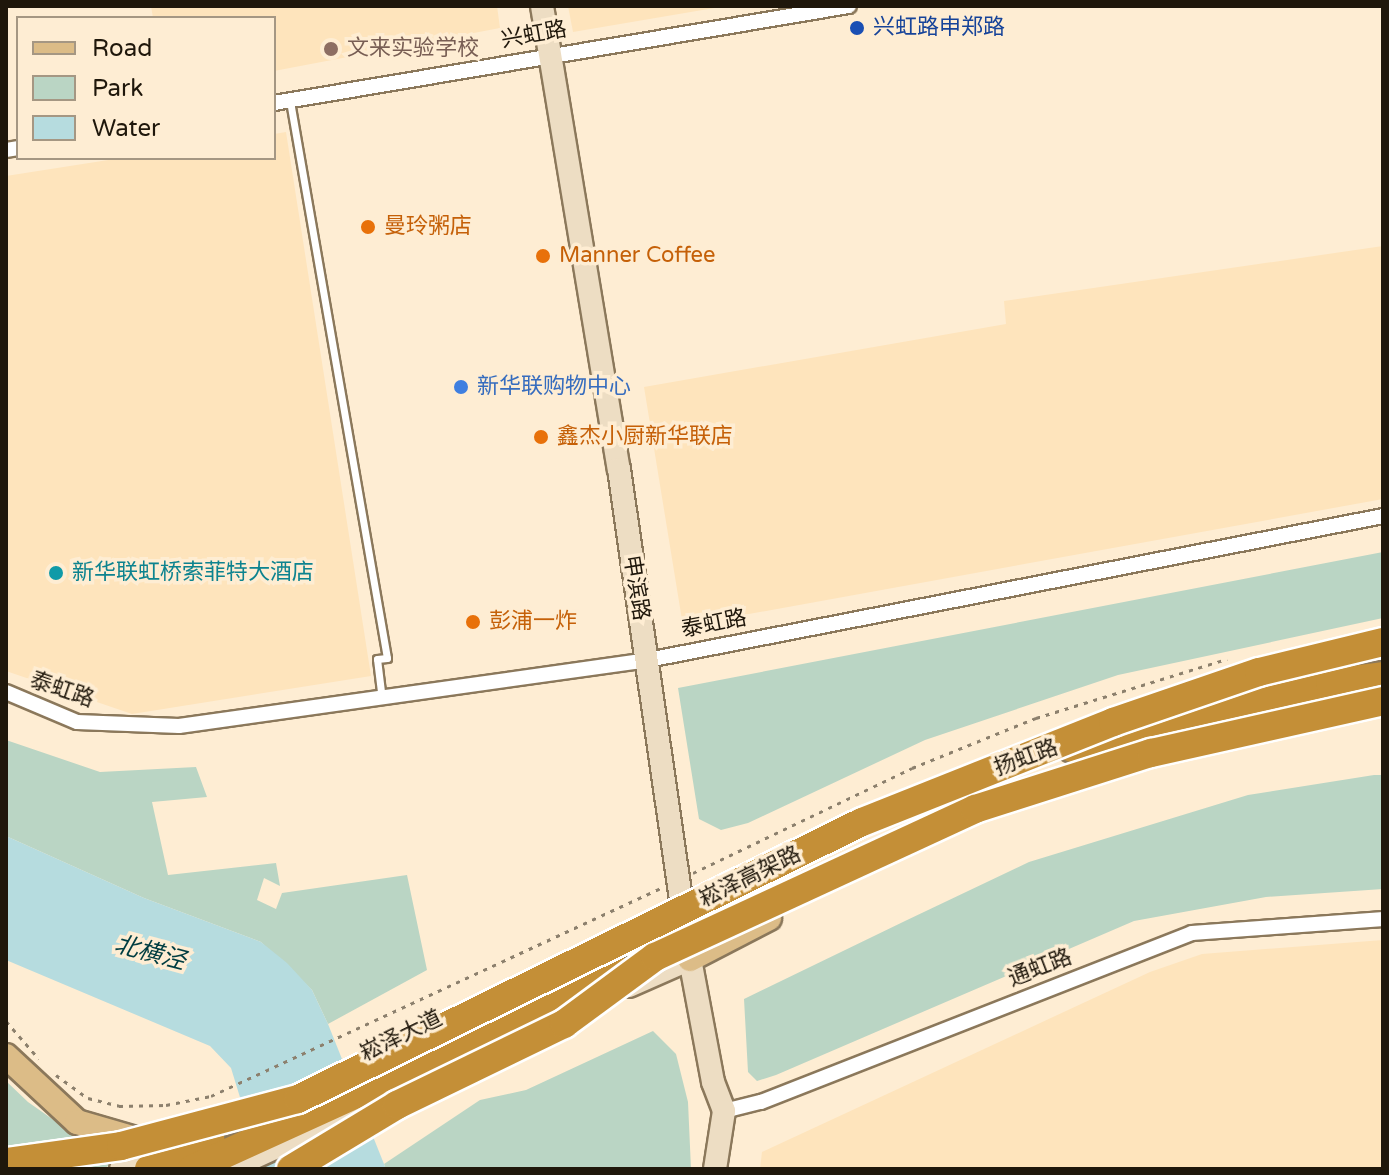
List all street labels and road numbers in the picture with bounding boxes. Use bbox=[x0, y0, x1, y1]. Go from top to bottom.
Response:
street label: 兴虹路 bbox=[499, 16, 569, 54]
street label: 申滨路 bbox=[618, 553, 654, 623]
street label: 泰虹路 bbox=[679, 605, 749, 643]
street label: 泰虹路 bbox=[27, 667, 97, 713]
street label: 扬虹路 bbox=[990, 734, 1062, 782]
street label: 崧泽高架路 bbox=[695, 841, 805, 913]
street label: 通虹路 bbox=[1004, 944, 1076, 992]
street label: 崧泽大道 bbox=[356, 1005, 446, 1067]

